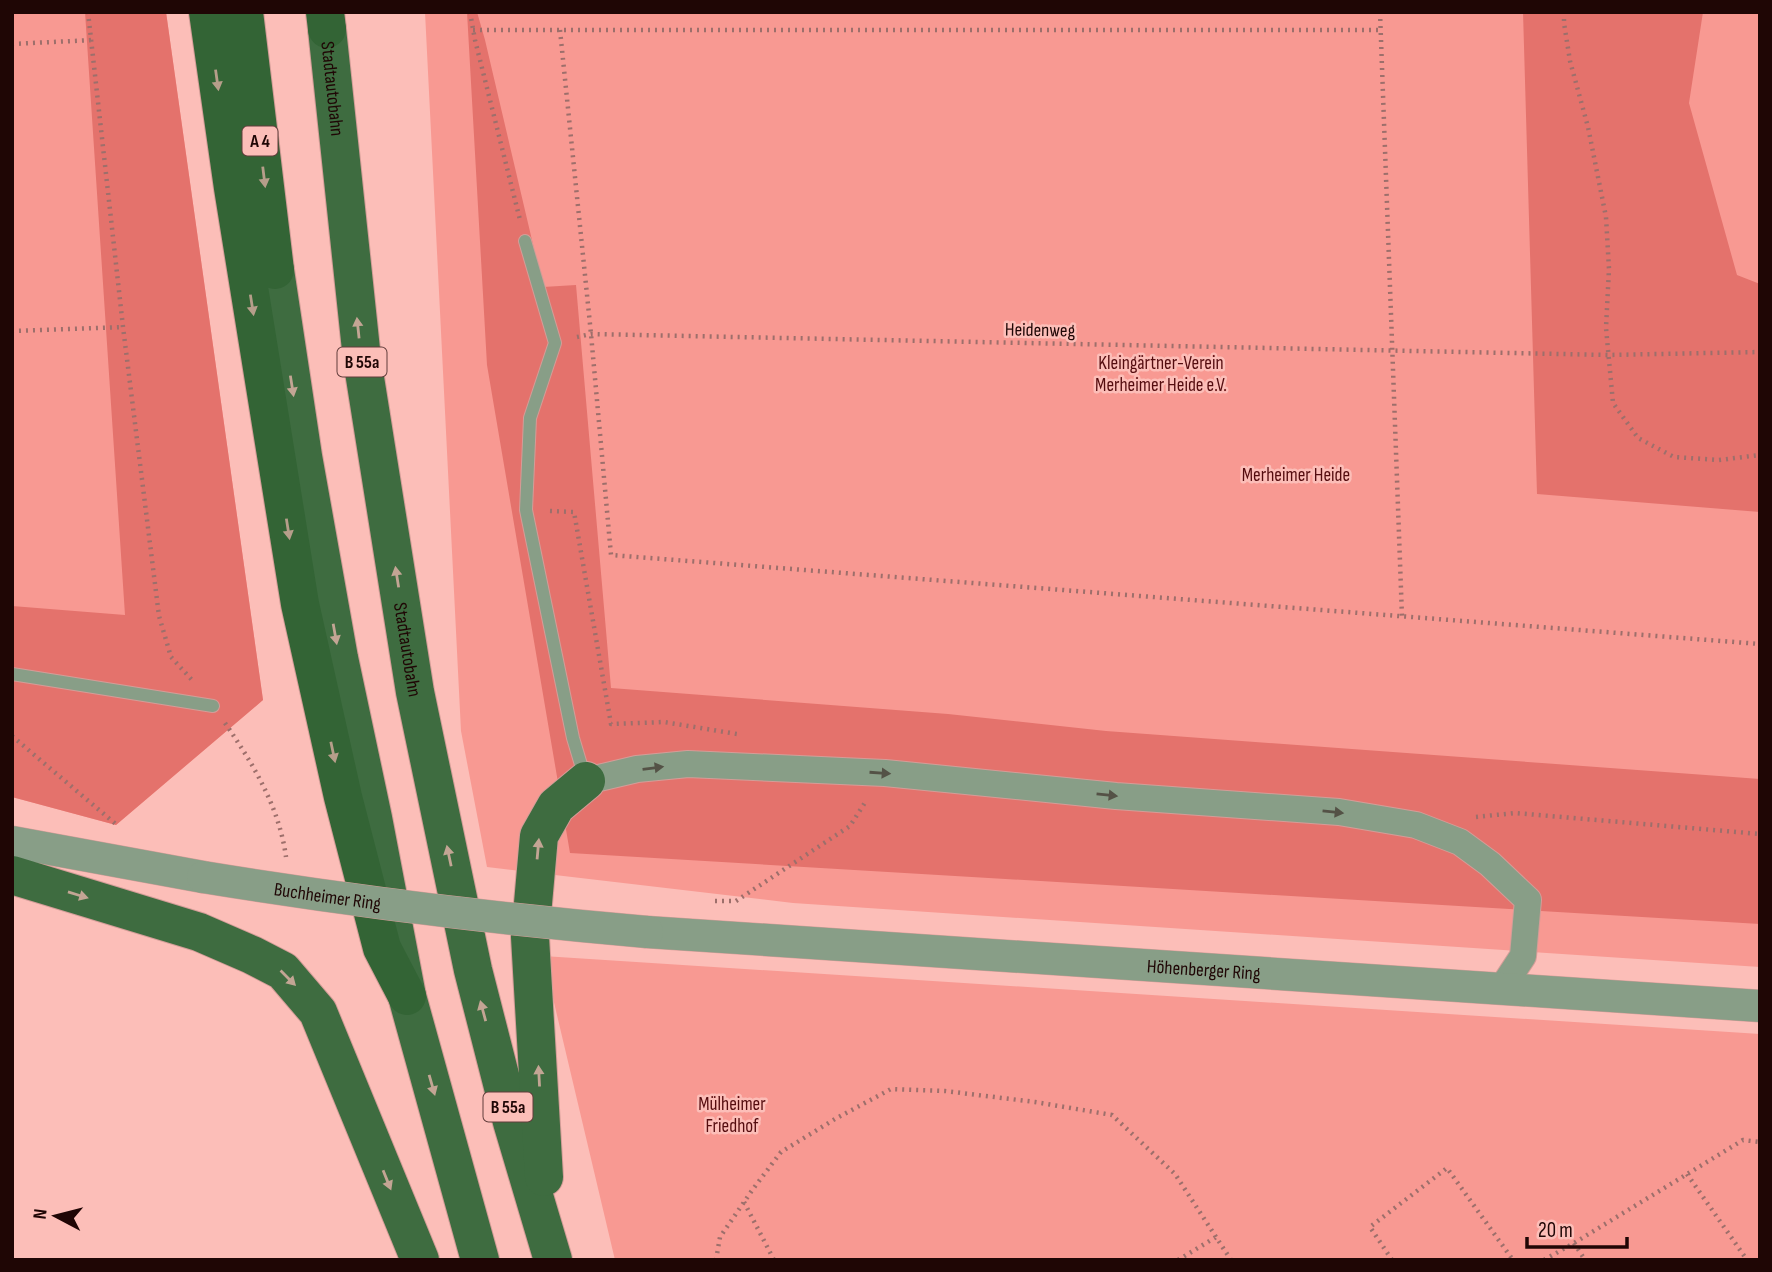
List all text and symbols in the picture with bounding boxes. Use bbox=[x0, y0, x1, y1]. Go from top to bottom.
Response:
street label: Stadtautobahn bbox=[315, 40, 348, 137]
one-way arrow bbox=[212, 69, 223, 91]
road number: A 4 bbox=[243, 126, 278, 156]
one-way arrow bbox=[259, 167, 270, 189]
one-way arrow bbox=[247, 294, 258, 316]
one-way arrow bbox=[353, 316, 364, 338]
street label: Heidenweg bbox=[1005, 318, 1076, 343]
road number: B 55a bbox=[338, 348, 386, 376]
park label: Kleingärtner-Verein Merheimer Heide e.V. bbox=[1095, 352, 1227, 397]
one-way arrow bbox=[287, 375, 298, 397]
park label: Merheimer Heide bbox=[1242, 464, 1350, 487]
one-way arrow bbox=[283, 518, 294, 540]
one-way arrow bbox=[391, 565, 402, 587]
street label: Stadtautobahn bbox=[388, 601, 426, 699]
one-way arrow bbox=[330, 624, 341, 646]
one-way arrow bbox=[327, 741, 338, 763]
one-way arrow bbox=[642, 762, 664, 773]
one-way arrow bbox=[869, 768, 891, 779]
one-way arrow bbox=[1096, 790, 1118, 801]
one-way arrow bbox=[1323, 807, 1345, 818]
one-way arrow bbox=[533, 837, 544, 859]
one-way arrow bbox=[444, 845, 455, 867]
street label: Buchheimer Ring bbox=[272, 878, 383, 916]
one-way arrow bbox=[67, 891, 88, 901]
street label: Höhenberger Ring bbox=[1146, 955, 1262, 986]
one-way arrow bbox=[279, 969, 296, 986]
one-way arrow bbox=[477, 1000, 488, 1022]
one-way arrow bbox=[533, 1064, 544, 1086]
one-way arrow bbox=[427, 1074, 438, 1096]
road number: B 55a bbox=[484, 1092, 532, 1122]
park label: Mülheimer Friedhof bbox=[698, 1093, 766, 1138]
one-way arrow bbox=[382, 1170, 393, 1191]
north arrow bbox=[21, 1181, 91, 1251]
scale bar bbox=[1527, 1206, 1627, 1250]
text: N bbox=[29, 1208, 53, 1221]
text: 20 m bbox=[1538, 1218, 1573, 1243]

